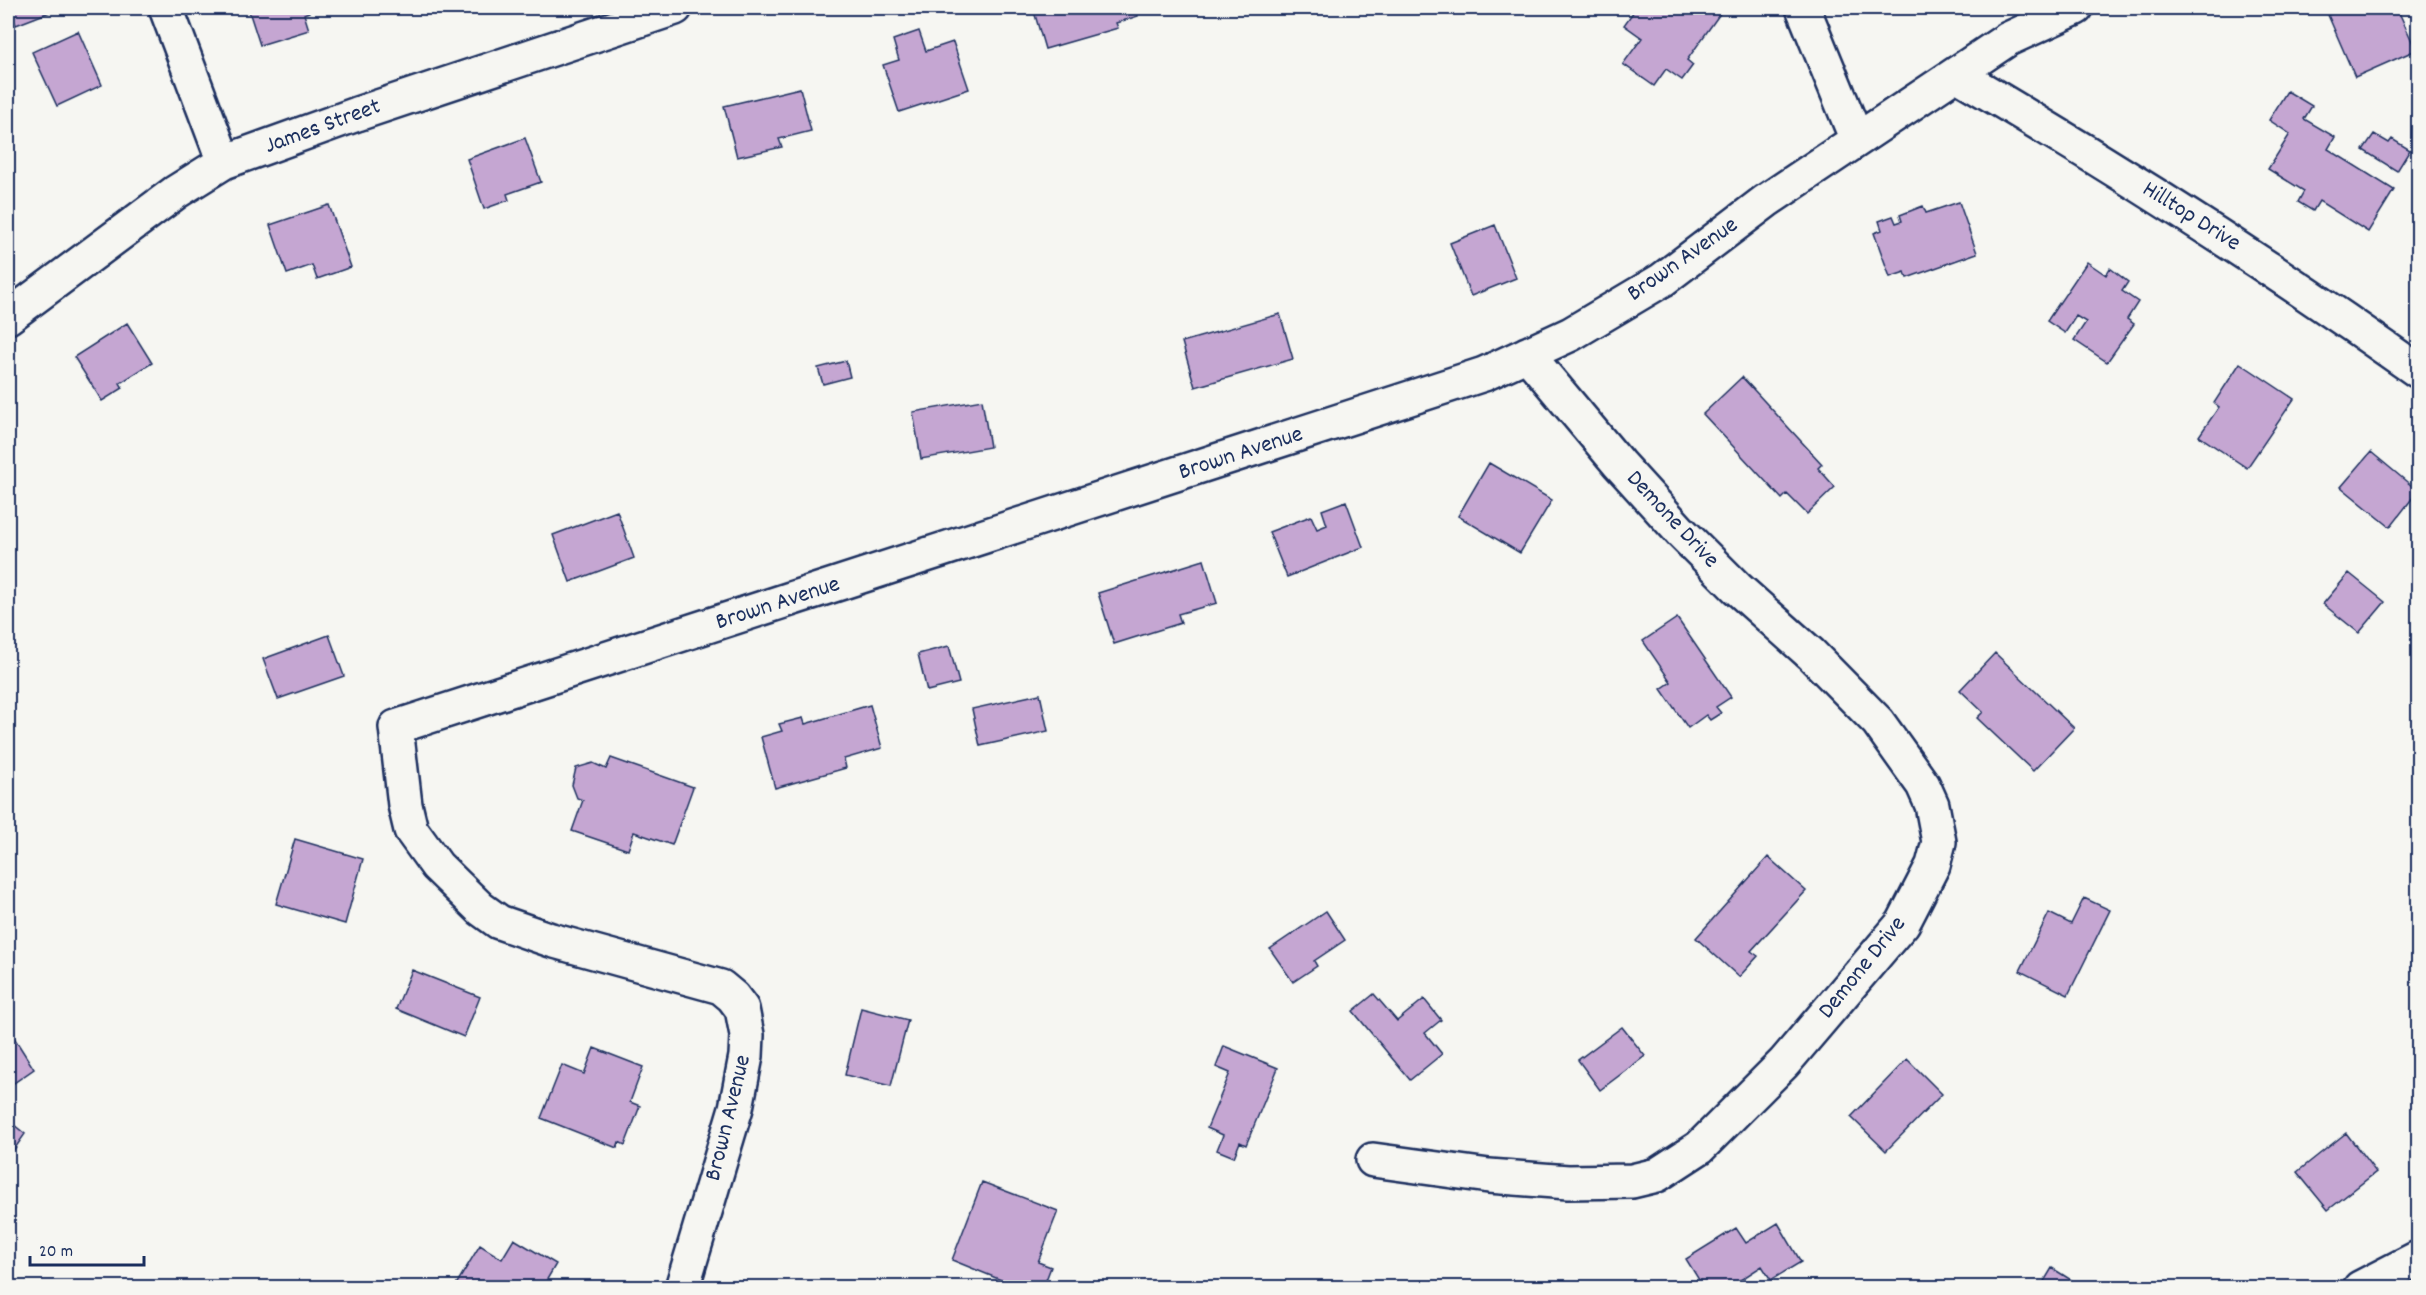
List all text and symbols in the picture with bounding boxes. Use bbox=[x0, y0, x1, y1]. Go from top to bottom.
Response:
street label: James Street bbox=[260, 90, 386, 164]
street label: Hilltop Drive bbox=[2135, 173, 2247, 261]
street label: Brown Avenue bbox=[1621, 209, 1745, 311]
street label: Brown Avenue bbox=[1175, 418, 1307, 490]
street label: Demone Drive bbox=[1617, 463, 1727, 577]
street label: Brown Avenue bbox=[712, 568, 844, 640]
street label: Demone Drive bbox=[1811, 909, 1915, 1027]
street label: Brown Avenue bbox=[697, 1051, 761, 1185]
scale bar bbox=[30, 1229, 144, 1267]
text: 20 m bbox=[39, 1240, 73, 1265]

